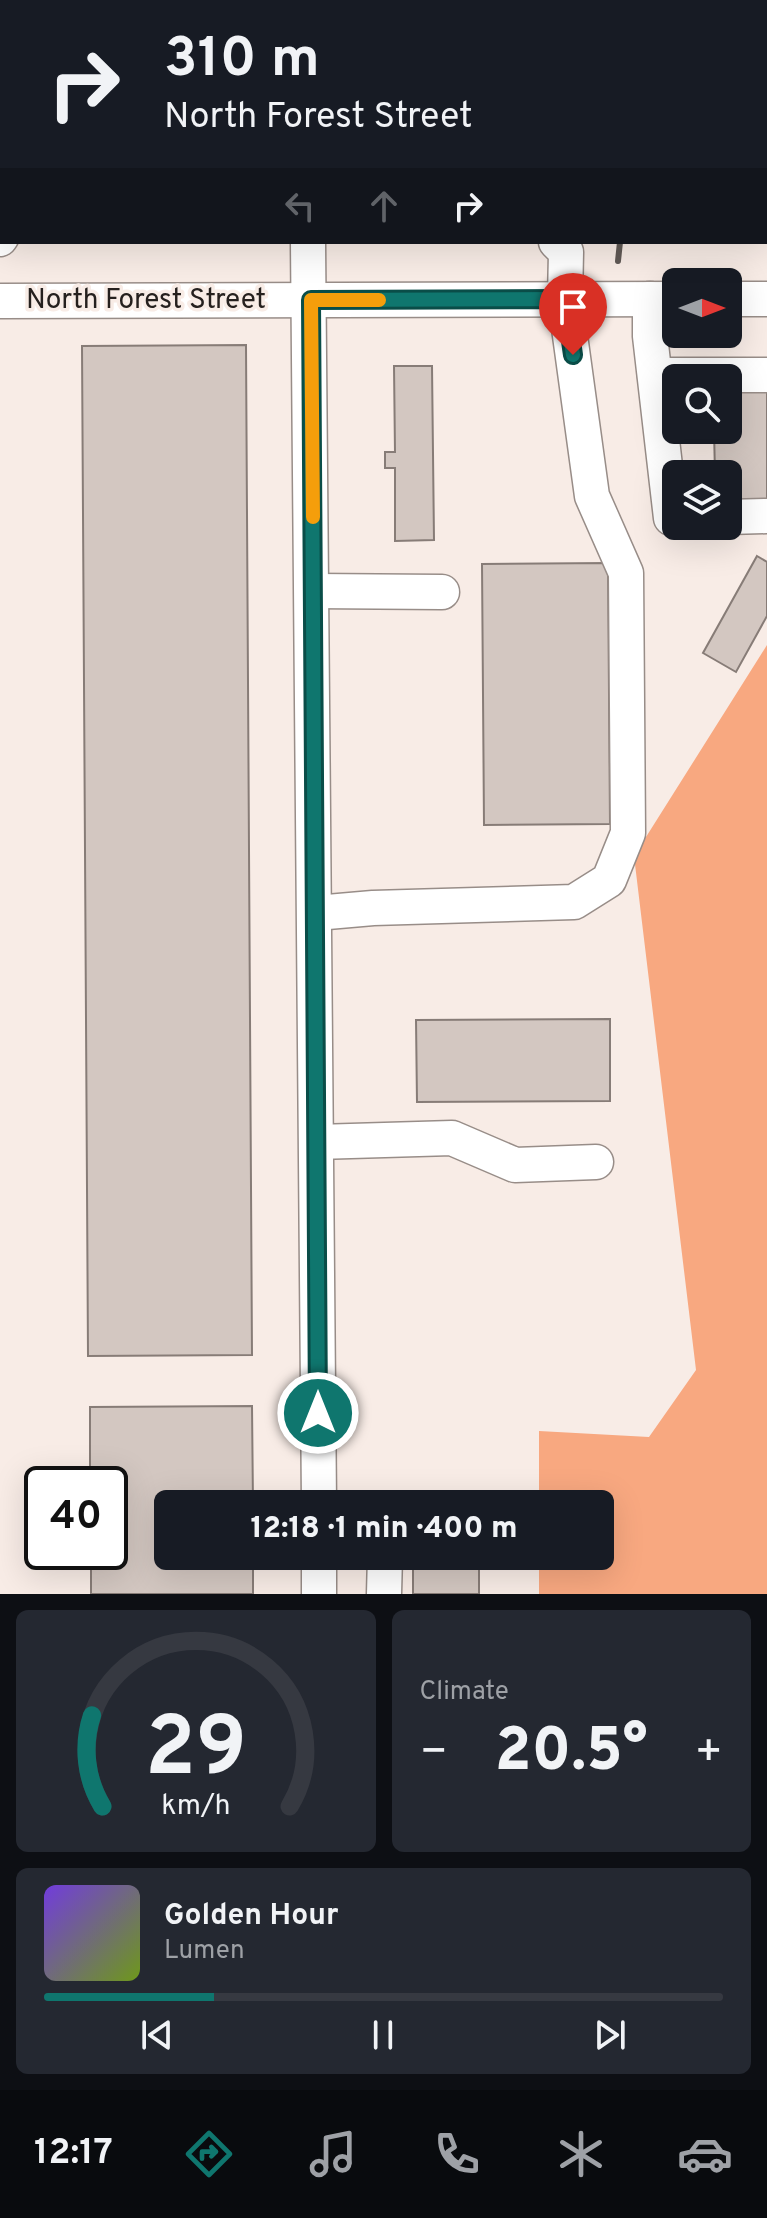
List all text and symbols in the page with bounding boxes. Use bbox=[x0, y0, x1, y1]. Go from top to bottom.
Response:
text: 310 m bbox=[164, 26, 320, 96]
icon: right bbox=[32, 32, 136, 136]
text: North Forest Street bbox=[164, 95, 473, 141]
icon: left bbox=[278, 184, 322, 228]
icon: ahead bbox=[362, 184, 406, 228]
icon: right bbox=[446, 184, 490, 228]
north arrow bbox=[662, 268, 742, 348]
map controls bbox=[662, 268, 742, 540]
pin bbox=[539, 273, 607, 355]
street label: North Forest Street bbox=[26, 283, 266, 319]
icon: arrive bbox=[551, 285, 595, 329]
button: search bbox=[662, 364, 742, 444]
button: layers bbox=[662, 460, 742, 540]
position arrow bbox=[276, 1371, 360, 1455]
speed limit sign: 40 bbox=[24, 1466, 128, 1570]
text: 12:18 · 1 min · 400 m bbox=[250, 1511, 518, 1548]
text: Climate bbox=[420, 1676, 509, 1709]
text: 29 bbox=[145, 1700, 247, 1805]
text: 20.5° bbox=[495, 1716, 648, 1792]
text: − bbox=[420, 1726, 448, 1782]
text: + bbox=[695, 1726, 723, 1782]
text: km/h bbox=[161, 1789, 230, 1825]
text: Golden Hour bbox=[164, 1898, 338, 1935]
text: Lumen bbox=[164, 1935, 245, 1968]
icon: previous bbox=[135, 2013, 179, 2057]
icon: pause bbox=[361, 2013, 405, 2057]
icon: next bbox=[588, 2013, 632, 2057]
icon: directions bbox=[181, 2126, 237, 2182]
icon: music bbox=[305, 2126, 361, 2182]
icon: phone bbox=[429, 2126, 485, 2182]
icon: climate bbox=[553, 2126, 609, 2182]
icon: car bbox=[677, 2126, 733, 2182]
text: 12:17 bbox=[34, 2131, 113, 2177]

